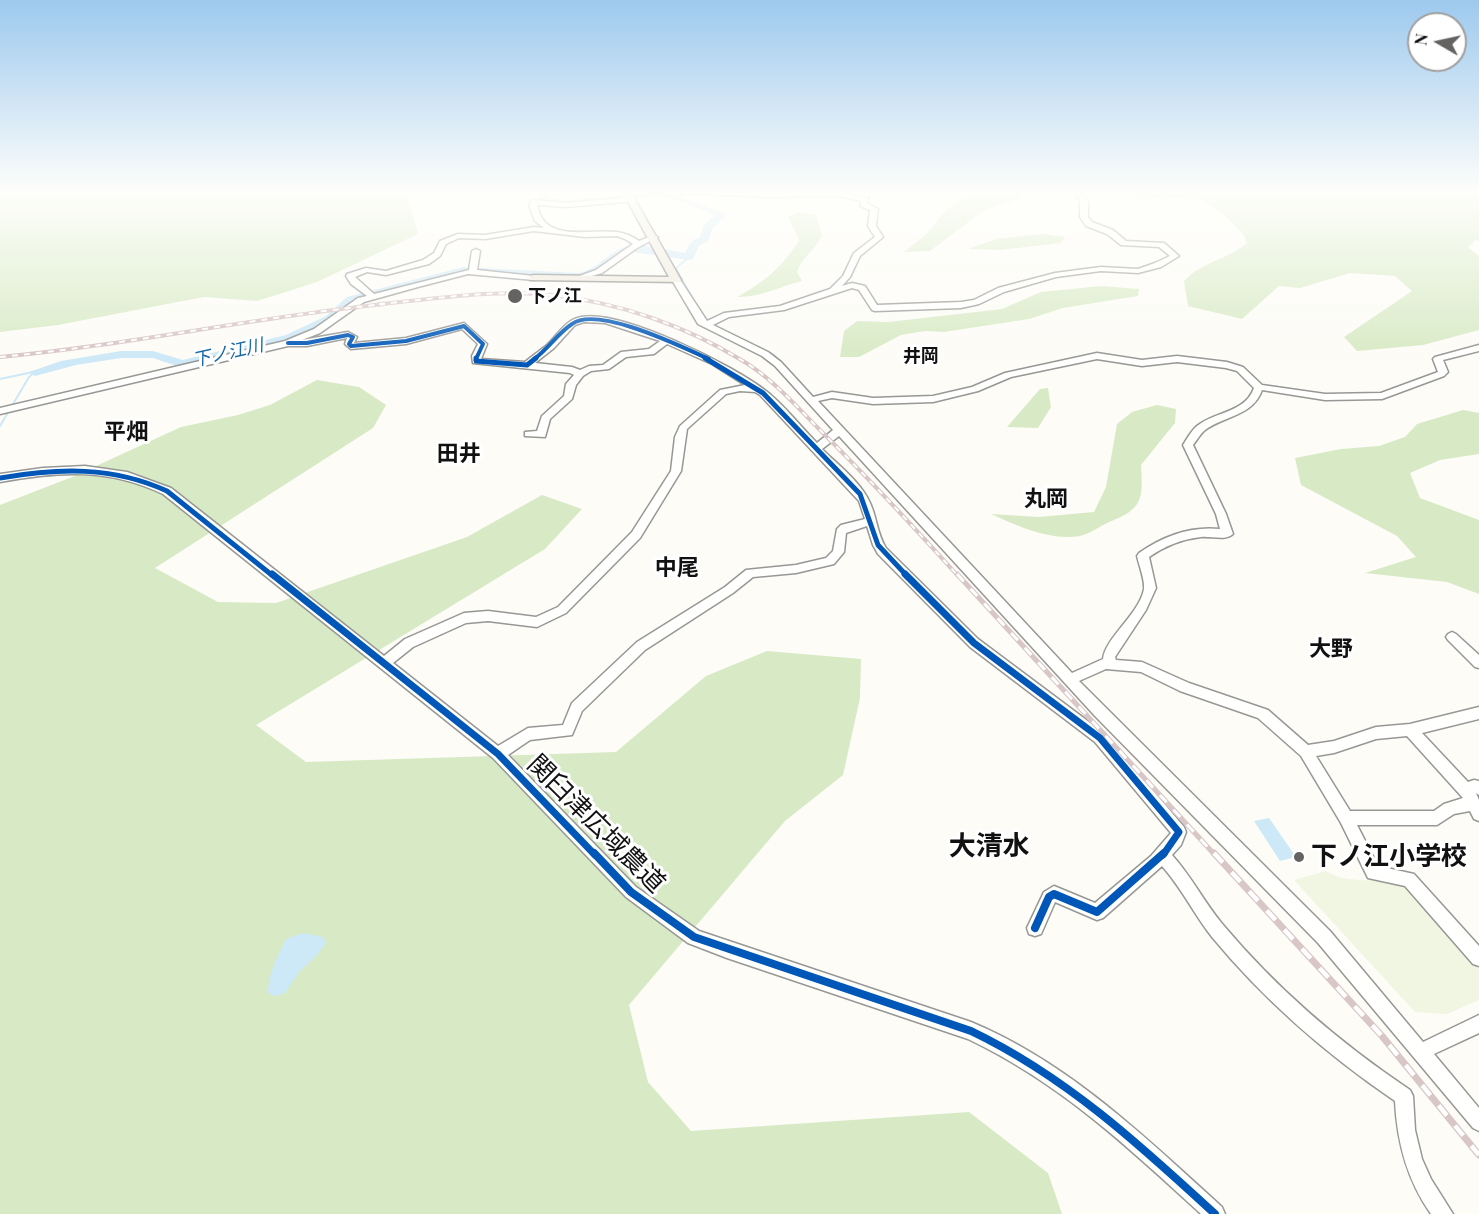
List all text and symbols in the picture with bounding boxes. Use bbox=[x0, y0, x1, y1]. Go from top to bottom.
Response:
north arrow bbox=[1407, 12, 1467, 72]
text: N bbox=[1409, 32, 1432, 47]
place label: 下ノ江 bbox=[528, 285, 582, 307]
marker: 下ノ江 bbox=[506, 287, 524, 305]
water label: 下ノ江川 bbox=[190, 334, 266, 372]
district label: 井岡 bbox=[903, 345, 939, 367]
district label: 平畑 bbox=[104, 419, 148, 445]
district label: 田井 bbox=[437, 441, 481, 467]
district label: 丸岡 bbox=[1024, 486, 1068, 512]
district label: 中尾 bbox=[655, 555, 699, 581]
district label: 大野 bbox=[1309, 636, 1353, 662]
street label: 関臼津広域農道 bbox=[521, 749, 671, 899]
district label: 大清水 bbox=[949, 831, 1029, 863]
place label: 下ノ江小学校 bbox=[1311, 841, 1467, 873]
marker: 下ノ江小学校 bbox=[1292, 850, 1306, 864]

